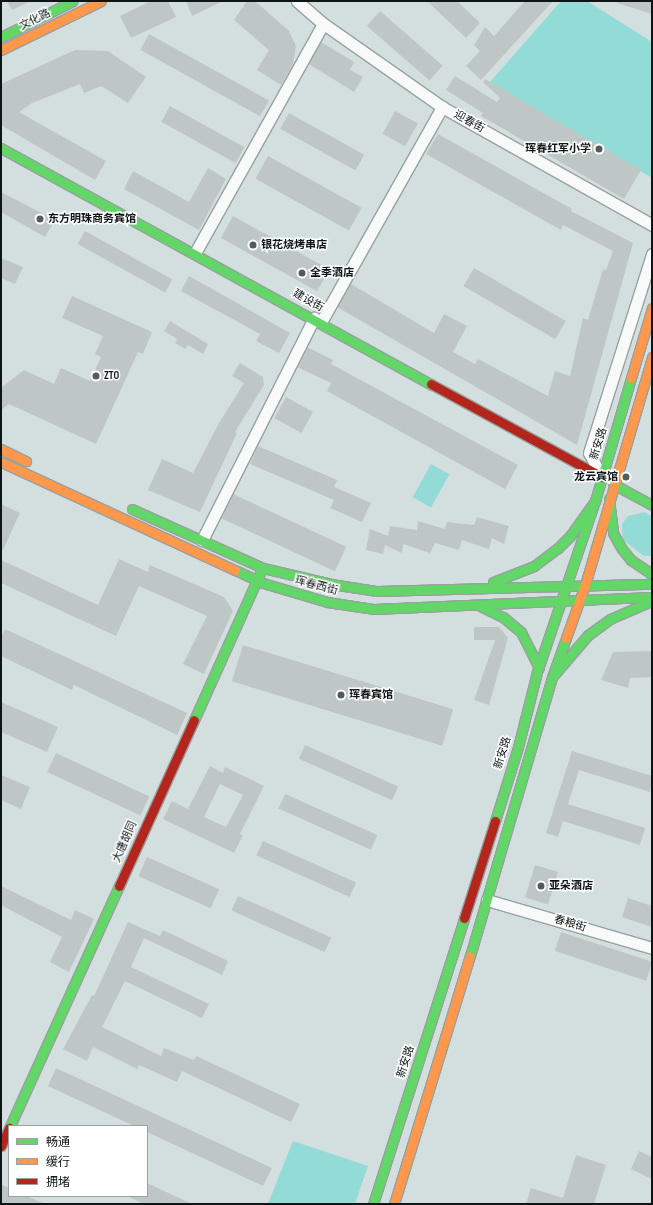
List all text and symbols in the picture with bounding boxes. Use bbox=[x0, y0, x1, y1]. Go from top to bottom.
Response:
street label: 文化路 bbox=[17, 7, 53, 33]
street label: 迎春街 bbox=[451, 108, 487, 136]
place label: 珲春红军小学 bbox=[525, 142, 591, 156]
marker: 珲春红军小学 bbox=[594, 144, 604, 154]
place label: 东方明珠商务宾馆 bbox=[48, 212, 136, 226]
marker: 东方明珠商务宾馆 bbox=[35, 214, 45, 224]
place label: 银花烧烤串店 bbox=[261, 238, 327, 252]
marker: 银花烧烤串店 bbox=[248, 240, 258, 250]
place label: 全季酒店 bbox=[310, 266, 354, 280]
marker: 全季酒店 bbox=[297, 268, 307, 278]
street label: 建设街 bbox=[290, 287, 326, 315]
place label: ZTO bbox=[104, 369, 119, 383]
marker: ZTO bbox=[91, 371, 101, 381]
street label: 新安路 bbox=[588, 426, 610, 462]
place label: 龙云宾馆 bbox=[574, 470, 618, 484]
marker: 龙云宾馆 bbox=[621, 472, 631, 482]
street label: 珲春西街 bbox=[293, 574, 339, 598]
place label: 珲春宾馆 bbox=[349, 688, 393, 702]
marker: 珲春宾馆 bbox=[336, 690, 346, 700]
street label: 新安路 bbox=[492, 735, 514, 771]
street label: 大唐胡同 bbox=[110, 819, 140, 865]
place label: 亚朵酒店 bbox=[549, 879, 593, 893]
marker: 亚朵酒店 bbox=[536, 881, 546, 891]
street label: 春粮街 bbox=[552, 913, 588, 935]
street label: 新安路 bbox=[395, 1044, 417, 1080]
legend bbox=[8, 1125, 148, 1197]
text: 畅通 bbox=[46, 1135, 70, 1150]
text: 缓行 bbox=[46, 1155, 70, 1170]
text: 拥堵 bbox=[46, 1175, 70, 1190]

